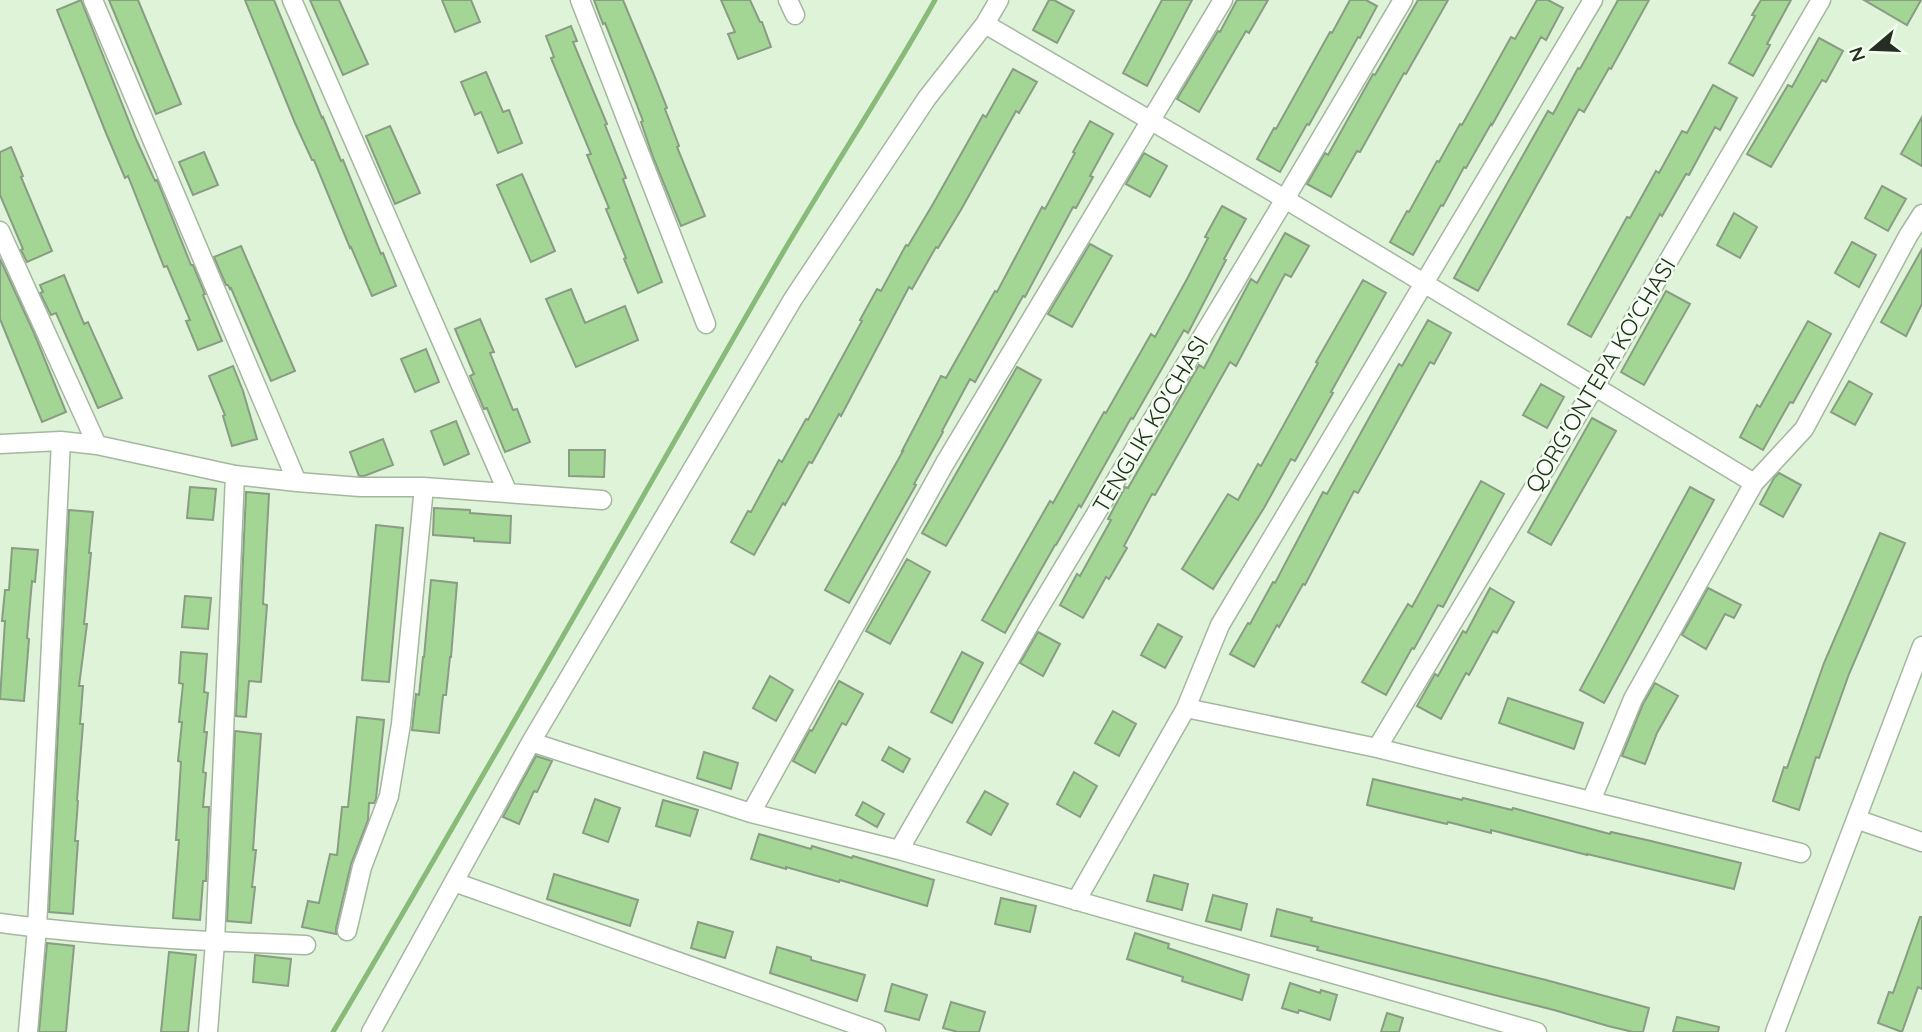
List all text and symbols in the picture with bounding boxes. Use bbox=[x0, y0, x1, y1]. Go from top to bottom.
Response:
north arrow bbox=[1838, 14, 1908, 84]
text: N bbox=[1843, 44, 1871, 65]
street label: QORG'ONTEPA KO'CHASI bbox=[1518, 253, 1682, 497]
street label: TENGLIK KO'CHASI bbox=[1086, 330, 1214, 518]

